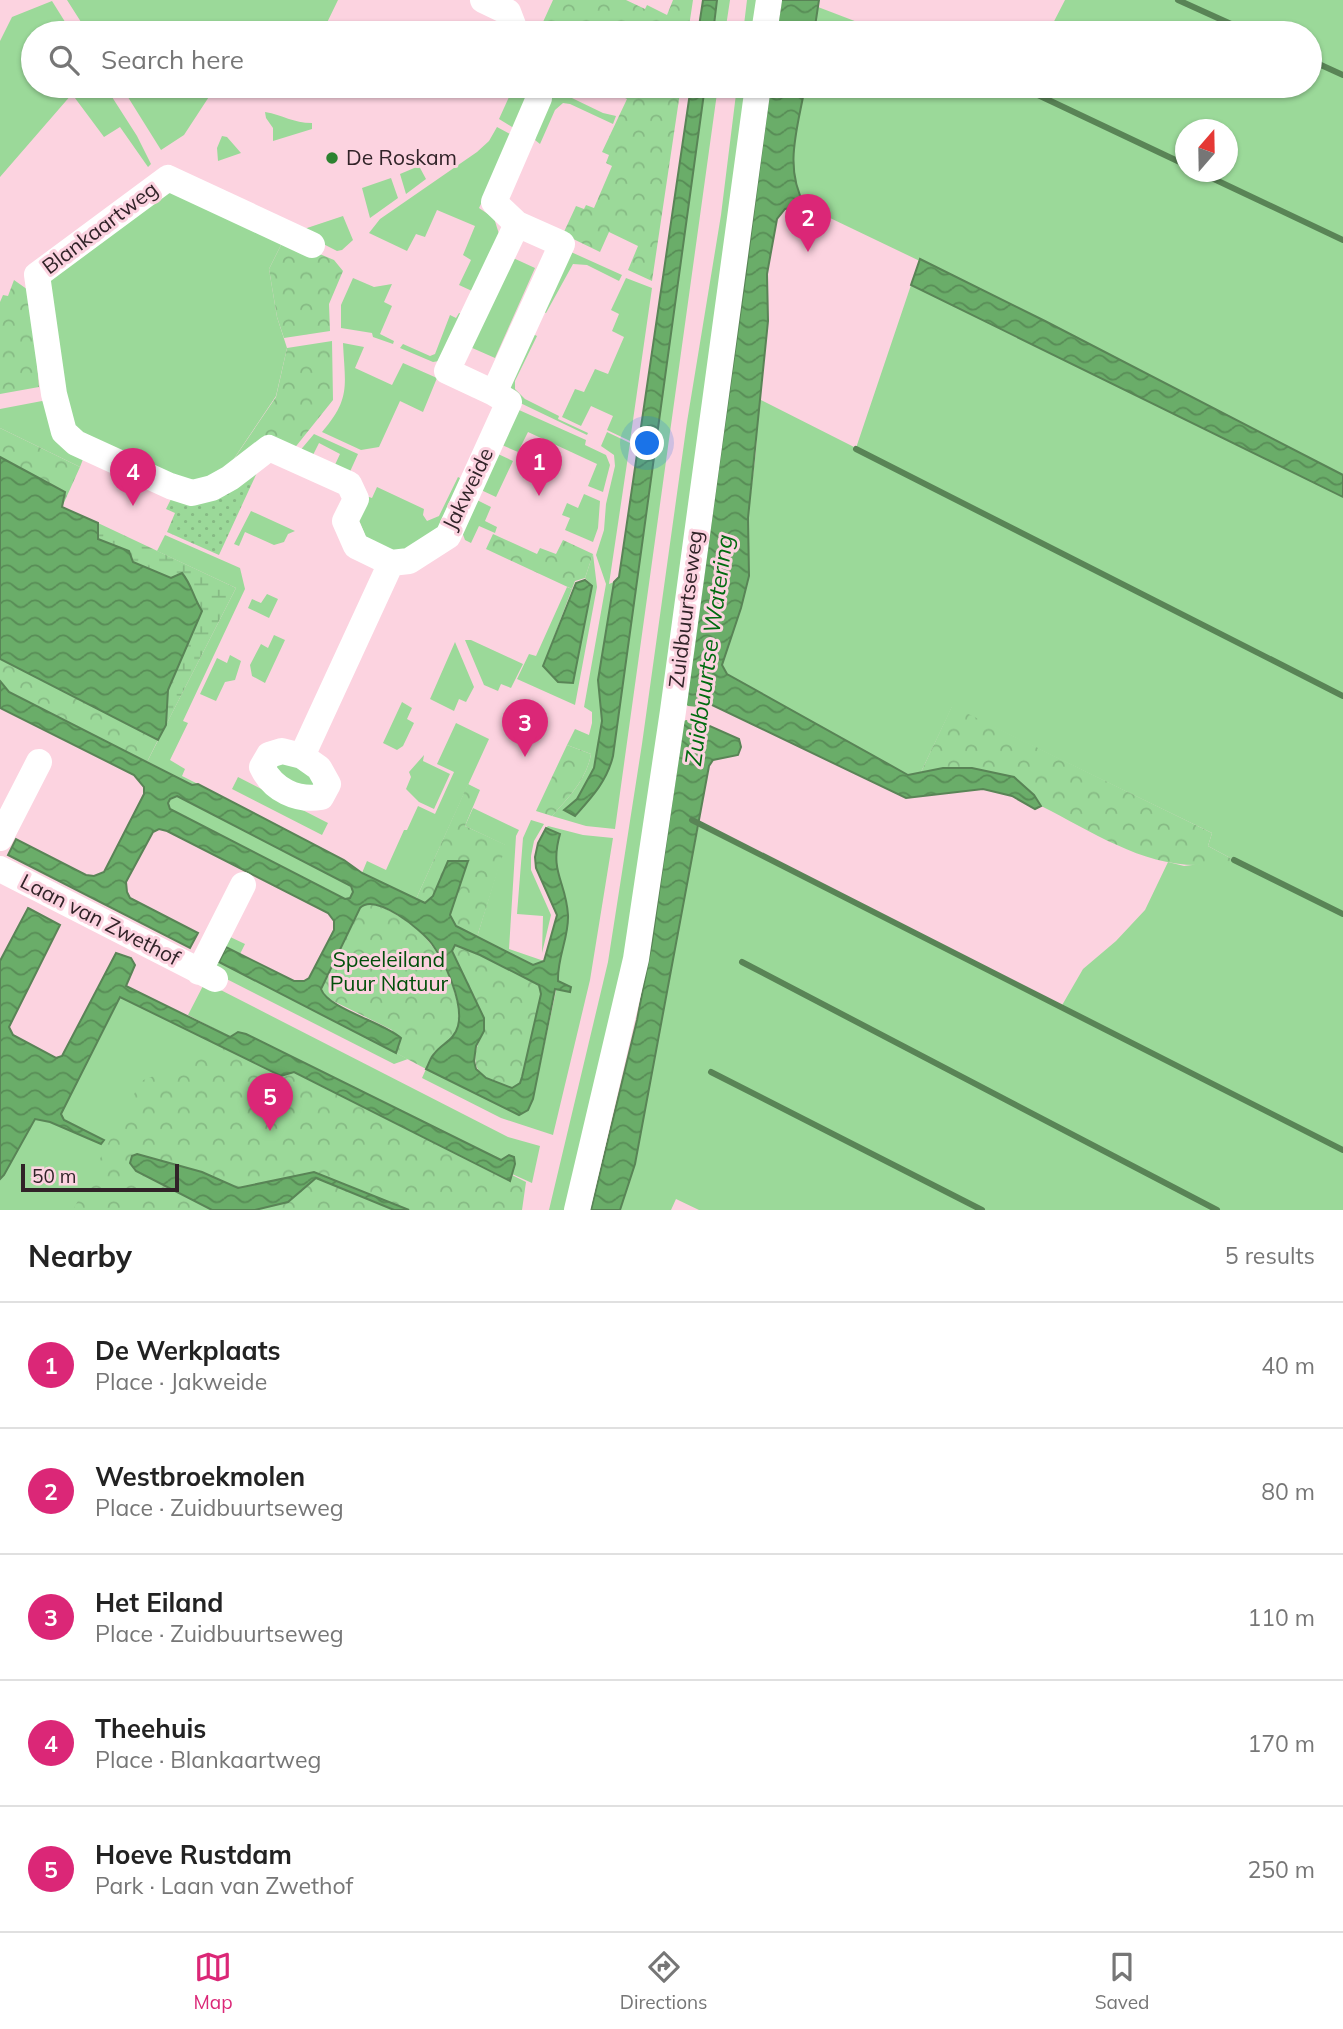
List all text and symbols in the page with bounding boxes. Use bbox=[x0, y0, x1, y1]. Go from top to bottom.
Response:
search box bbox=[21, 21, 1322, 98]
icon: search bbox=[45, 41, 83, 79]
text: Search here bbox=[101, 43, 244, 76]
north arrow bbox=[1175, 119, 1238, 182]
place label: De Roskam bbox=[346, 144, 457, 170]
marker: De Roskam bbox=[324, 150, 340, 166]
street label: Blankaartweg bbox=[36, 175, 162, 279]
pin: 2 bbox=[785, 194, 831, 252]
your location bbox=[630, 426, 664, 460]
pin: 1 bbox=[516, 438, 562, 496]
street label: Jakweide bbox=[436, 443, 498, 534]
pin: 4 bbox=[110, 448, 156, 506]
street label: Zuidbuurtseweg bbox=[662, 529, 708, 689]
water label: Zuidbuurtse Watering bbox=[678, 532, 739, 767]
pin: 3 bbox=[502, 699, 548, 757]
street label: Laan van Zwethof bbox=[16, 868, 185, 971]
park label: Speeleiland Puur Natuur bbox=[330, 946, 449, 996]
pin: 5 bbox=[247, 1073, 293, 1131]
scale bar bbox=[21, 1161, 178, 1193]
text: 50 m bbox=[32, 1164, 76, 1188]
text: Nearby bbox=[28, 1237, 132, 1275]
text: 5 results bbox=[1225, 1241, 1315, 1270]
text: De Werkplaats bbox=[95, 1334, 281, 1367]
text: 1 bbox=[44, 1351, 58, 1380]
text: 40 m bbox=[1261, 1351, 1315, 1380]
text: Place · Jakweide bbox=[95, 1367, 267, 1396]
text: Westbroekmolen bbox=[95, 1460, 305, 1493]
text: 2 bbox=[44, 1477, 58, 1506]
text: 80 m bbox=[1261, 1477, 1315, 1506]
text: Place · Zuidbuurtseweg bbox=[95, 1493, 344, 1522]
text: Het Eiland bbox=[95, 1586, 223, 1619]
text: 3 bbox=[44, 1603, 58, 1632]
text: 110 m bbox=[1247, 1603, 1315, 1632]
text: Place · Zuidbuurtseweg bbox=[95, 1619, 344, 1648]
text: Theehuis bbox=[95, 1712, 206, 1745]
text: 4 bbox=[44, 1729, 58, 1758]
text: 170 m bbox=[1247, 1729, 1315, 1758]
text: Place · Blankaartweg bbox=[95, 1745, 321, 1774]
text: Hoeve Rustdam bbox=[95, 1838, 292, 1871]
text: 5 bbox=[44, 1855, 58, 1884]
text: 250 m bbox=[1247, 1855, 1315, 1884]
text: Park · Laan van Zwethof bbox=[95, 1871, 353, 1900]
tab: Map bbox=[194, 1948, 233, 2014]
tab: Directions bbox=[620, 1948, 708, 2014]
tab: Saved bbox=[1095, 1948, 1149, 2014]

